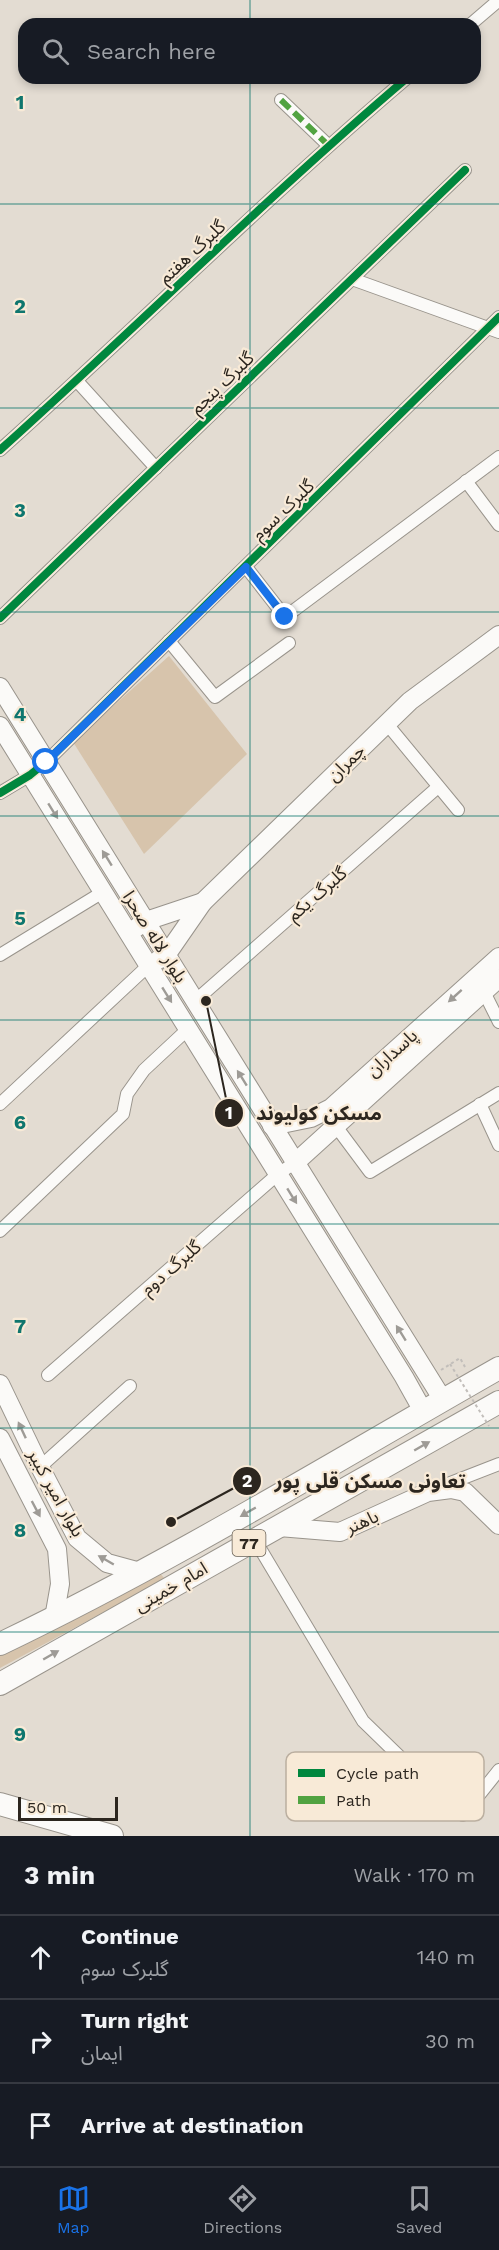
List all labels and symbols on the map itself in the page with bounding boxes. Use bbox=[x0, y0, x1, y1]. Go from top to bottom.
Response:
text: 1 bbox=[16, 90, 24, 114]
street label: گلبرگ هفتم bbox=[154, 215, 232, 290]
text: 2 bbox=[14, 294, 26, 318]
street label: گلبرگ پنجم bbox=[185, 347, 260, 420]
street label: گلبرک سوم bbox=[247, 474, 321, 547]
text: 3 bbox=[14, 498, 26, 522]
route end bbox=[271, 603, 297, 629]
text: 4 bbox=[14, 702, 27, 726]
street label: چمران bbox=[322, 740, 370, 786]
route start bbox=[32, 748, 58, 774]
one-way arrow bbox=[47, 803, 58, 819]
one-way arrow bbox=[101, 850, 112, 867]
street label: گلبرگ یکم bbox=[283, 862, 353, 927]
street label: بلوار لاله صحرا bbox=[118, 887, 192, 987]
text: 5 bbox=[14, 906, 26, 930]
one-way arrow bbox=[161, 986, 172, 1003]
one-way arrow bbox=[448, 989, 463, 1003]
street label: پاسداران bbox=[362, 1024, 422, 1082]
one-way arrow bbox=[237, 1070, 248, 1086]
callout: مسکن کولیوند bbox=[214, 1094, 393, 1132]
text: مسکن کولیوند bbox=[256, 1101, 382, 1125]
text: 1 bbox=[225, 1102, 233, 1123]
text: 6 bbox=[14, 1110, 26, 1134]
one-way arrow bbox=[286, 1188, 297, 1204]
street label: گلبرگ دوم bbox=[136, 1235, 208, 1302]
text: 7 bbox=[14, 1314, 26, 1338]
one-way arrow bbox=[395, 1325, 406, 1341]
one-way arrow bbox=[18, 1422, 27, 1439]
one-way arrow bbox=[414, 1441, 431, 1451]
street label: بلوار امیر کبیر bbox=[22, 1444, 89, 1541]
callout: تعاونی مسکن قلی پور bbox=[232, 1462, 477, 1500]
text: تعاونی مسکن قلی پور bbox=[273, 1469, 466, 1495]
text: 2 bbox=[242, 1470, 252, 1491]
one-way arrow bbox=[30, 1500, 40, 1518]
street label: باهنر bbox=[341, 1505, 382, 1539]
one-way arrow bbox=[239, 1507, 256, 1517]
text: 8 bbox=[14, 1518, 26, 1542]
road number: 77 bbox=[232, 1530, 266, 1556]
one-way arrow bbox=[97, 1555, 114, 1565]
street label: امام خمینی bbox=[130, 1557, 213, 1619]
one-way arrow bbox=[43, 1650, 60, 1660]
text: 9 bbox=[14, 1722, 26, 1746]
legend bbox=[286, 1752, 484, 1821]
text: Cycle path bbox=[336, 1764, 419, 1783]
text: Path bbox=[336, 1791, 371, 1810]
scale bar bbox=[18, 1794, 118, 1822]

